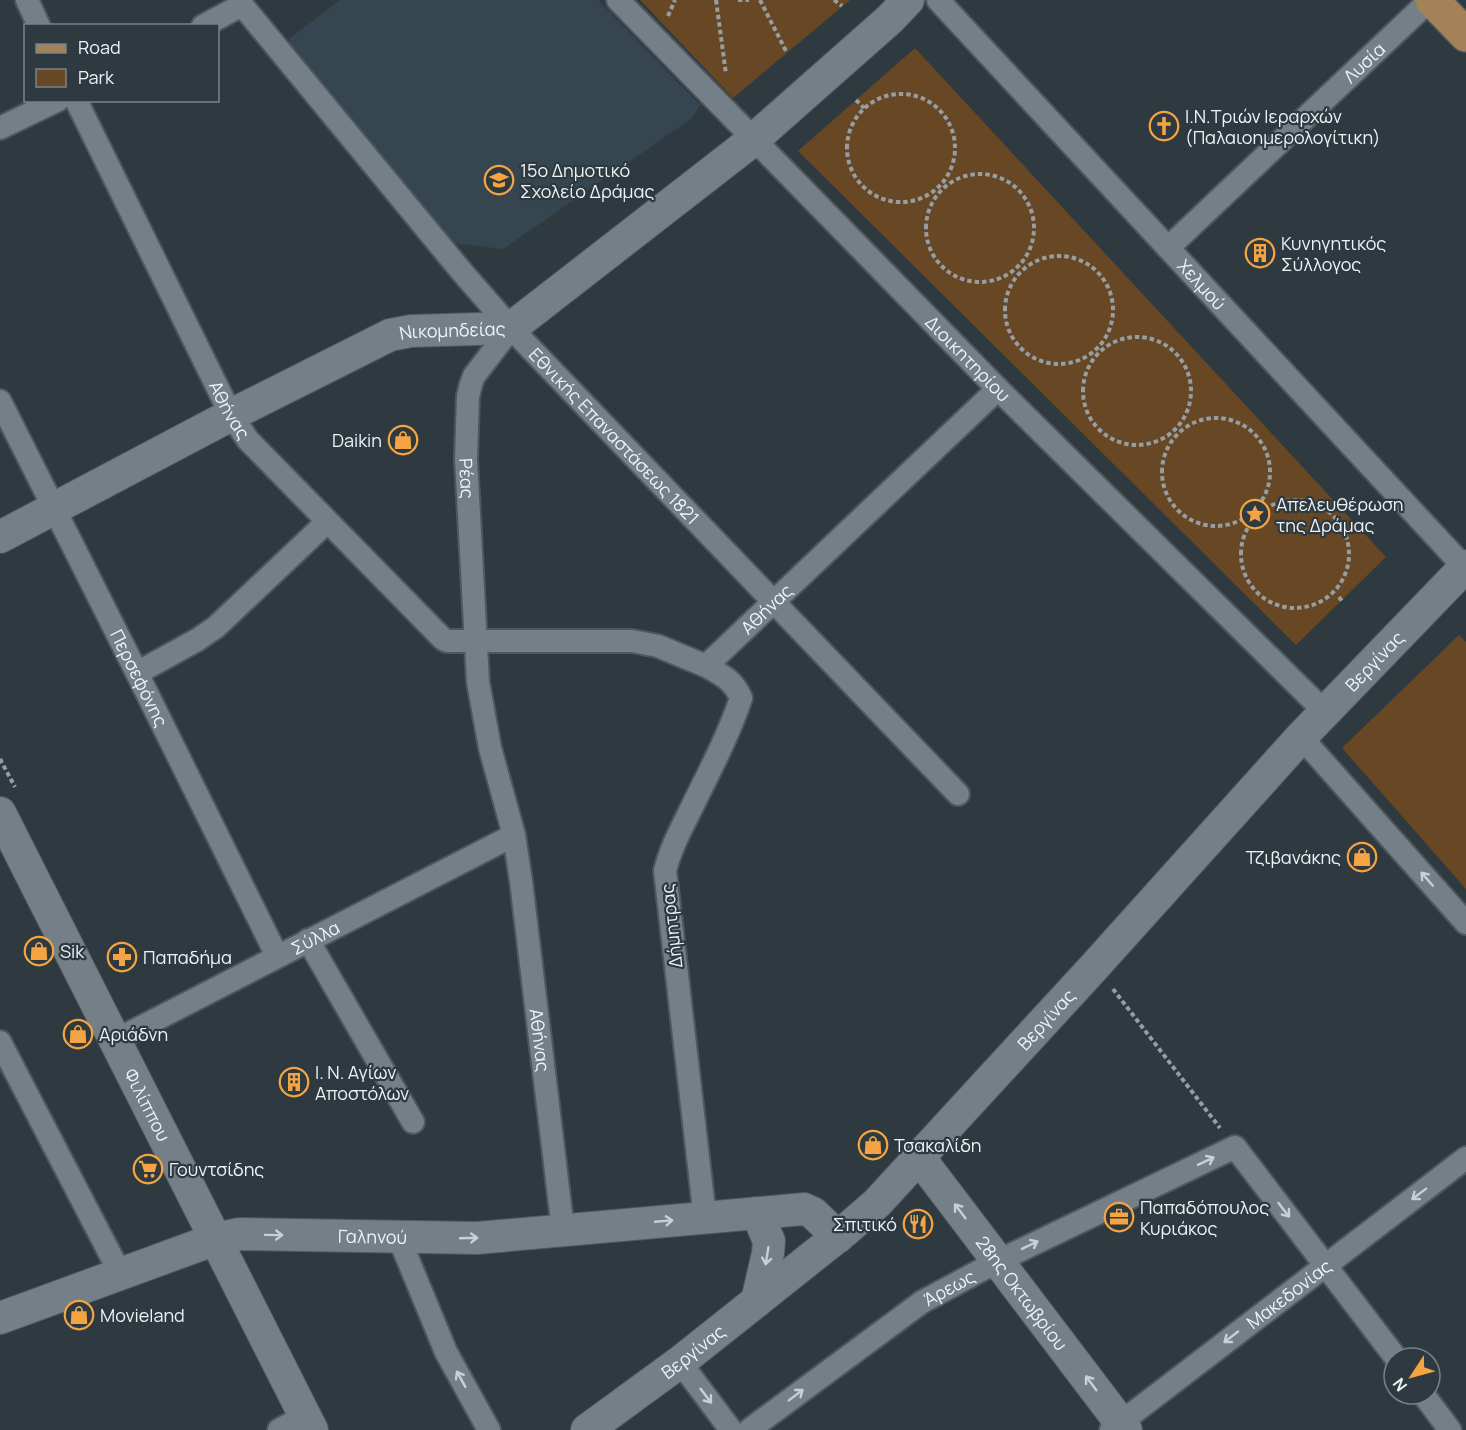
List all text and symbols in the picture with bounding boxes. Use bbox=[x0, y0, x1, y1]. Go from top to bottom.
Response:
legend bbox=[24, 24, 219, 102]
text: Road bbox=[78, 35, 121, 59]
street label: Λυσία bbox=[1338, 37, 1390, 88]
text: Park bbox=[78, 65, 115, 89]
place label: Ι.Ν.Τριών Ιεραρχών (Παλαιοημερολογίτικη) bbox=[1185, 104, 1380, 149]
church icon: Ι.Ν.Τριών Ιεραρχών (Παλαιοημερολογίτικη) bbox=[1148, 110, 1180, 142]
place label: 15ο Δημοτικό Σχολείο Δράμας bbox=[520, 158, 654, 203]
school or university icon: 15ο Δημοτικό Σχολείο Δράμας bbox=[483, 164, 515, 196]
place label: Κυνηγητικός Σύλλογος bbox=[1281, 231, 1386, 276]
building icon: Κυνηγητικός Σύλλογος bbox=[1244, 237, 1276, 269]
street label: Χελμού bbox=[1172, 254, 1231, 315]
street label: Διοικητηρίου bbox=[920, 310, 1016, 407]
street label: Νικομηδείας bbox=[397, 316, 506, 345]
street label: Εθνικής Επαναστάσεως 1821 bbox=[524, 342, 705, 529]
street label: Αθήνας bbox=[204, 377, 256, 444]
shop icon: Daikin bbox=[387, 424, 419, 456]
place label: Daikin bbox=[332, 428, 382, 452]
street label: Ρέας bbox=[454, 458, 480, 499]
place label: Απελευθέρωση της Δράμας bbox=[1276, 492, 1403, 537]
place icon: Απελευθέρωση της Δράμας bbox=[1239, 498, 1271, 530]
street label: Αθήνας bbox=[735, 578, 798, 639]
street label: Περσεφόνης bbox=[105, 625, 174, 731]
street label: Βεργίνας bbox=[1340, 626, 1409, 696]
shop icon: Τζιβανάκης bbox=[1346, 841, 1378, 873]
place label: Τζιβανάκης bbox=[1246, 845, 1341, 869]
one-way arrow bbox=[1420, 872, 1434, 887]
street label: Δήμητρας bbox=[655, 883, 687, 969]
street label: Σύλλα bbox=[287, 915, 344, 960]
shop icon: Sik bbox=[23, 935, 55, 967]
place label: Sik bbox=[60, 939, 85, 963]
pharmacy icon: Παπαδήμα bbox=[106, 941, 138, 973]
place label: Παπαδήμα bbox=[143, 945, 232, 969]
street label: Βεργίνας bbox=[1012, 984, 1080, 1055]
street label: Αθήνας bbox=[524, 1007, 556, 1073]
shop icon: Αριάδνη bbox=[62, 1018, 94, 1050]
place label: Αριάδνη bbox=[99, 1022, 168, 1046]
place label: Ι. Ν. Αγίων Αποστόλων bbox=[315, 1060, 409, 1105]
street label: Φιλίππου bbox=[119, 1064, 176, 1145]
building icon: Ι. Ν. Αγίων Αποστόλων bbox=[278, 1066, 310, 1098]
shop icon: Τσακαλίδη bbox=[857, 1129, 889, 1161]
place label: Τσακαλίδη bbox=[894, 1133, 982, 1157]
supermarket icon: Γουντσίδης bbox=[132, 1153, 164, 1185]
one-way arrow bbox=[1197, 1155, 1215, 1167]
place label: Γουντσίδης bbox=[169, 1157, 264, 1181]
one-way arrow bbox=[1412, 1187, 1428, 1200]
place label: Παπαδόπουλος Κυριάκος bbox=[1140, 1195, 1269, 1240]
office icon: Παπαδόπουλος Κυριάκος bbox=[1103, 1201, 1135, 1233]
one-way arrow bbox=[1277, 1202, 1290, 1218]
one-way arrow bbox=[954, 1204, 966, 1220]
restaurant icon: Σπιτικό bbox=[902, 1208, 934, 1240]
place label: Σπιτικό bbox=[833, 1212, 897, 1236]
one-way arrow bbox=[653, 1215, 673, 1226]
street label: Γαληνού bbox=[338, 1224, 407, 1249]
one-way arrow bbox=[264, 1229, 284, 1241]
street label: 28ης Οκτωβρίου bbox=[971, 1231, 1073, 1355]
one-way arrow bbox=[459, 1232, 479, 1243]
one-way arrow bbox=[1021, 1239, 1039, 1251]
one-way arrow bbox=[762, 1246, 773, 1266]
street label: Μακεδονίας bbox=[1241, 1253, 1336, 1334]
street label: Άρεως bbox=[919, 1264, 979, 1311]
shop icon: Movieland bbox=[63, 1299, 95, 1331]
place label: Movieland bbox=[100, 1303, 185, 1327]
street label: Βεργίνας bbox=[656, 1319, 730, 1384]
one-way arrow bbox=[1223, 1331, 1239, 1344]
north arrow bbox=[1382, 1346, 1442, 1406]
one-way arrow bbox=[455, 1370, 466, 1388]
text: N bbox=[1388, 1374, 1412, 1396]
one-way arrow bbox=[1084, 1376, 1097, 1392]
one-way arrow bbox=[699, 1388, 712, 1404]
one-way arrow bbox=[787, 1389, 803, 1401]

